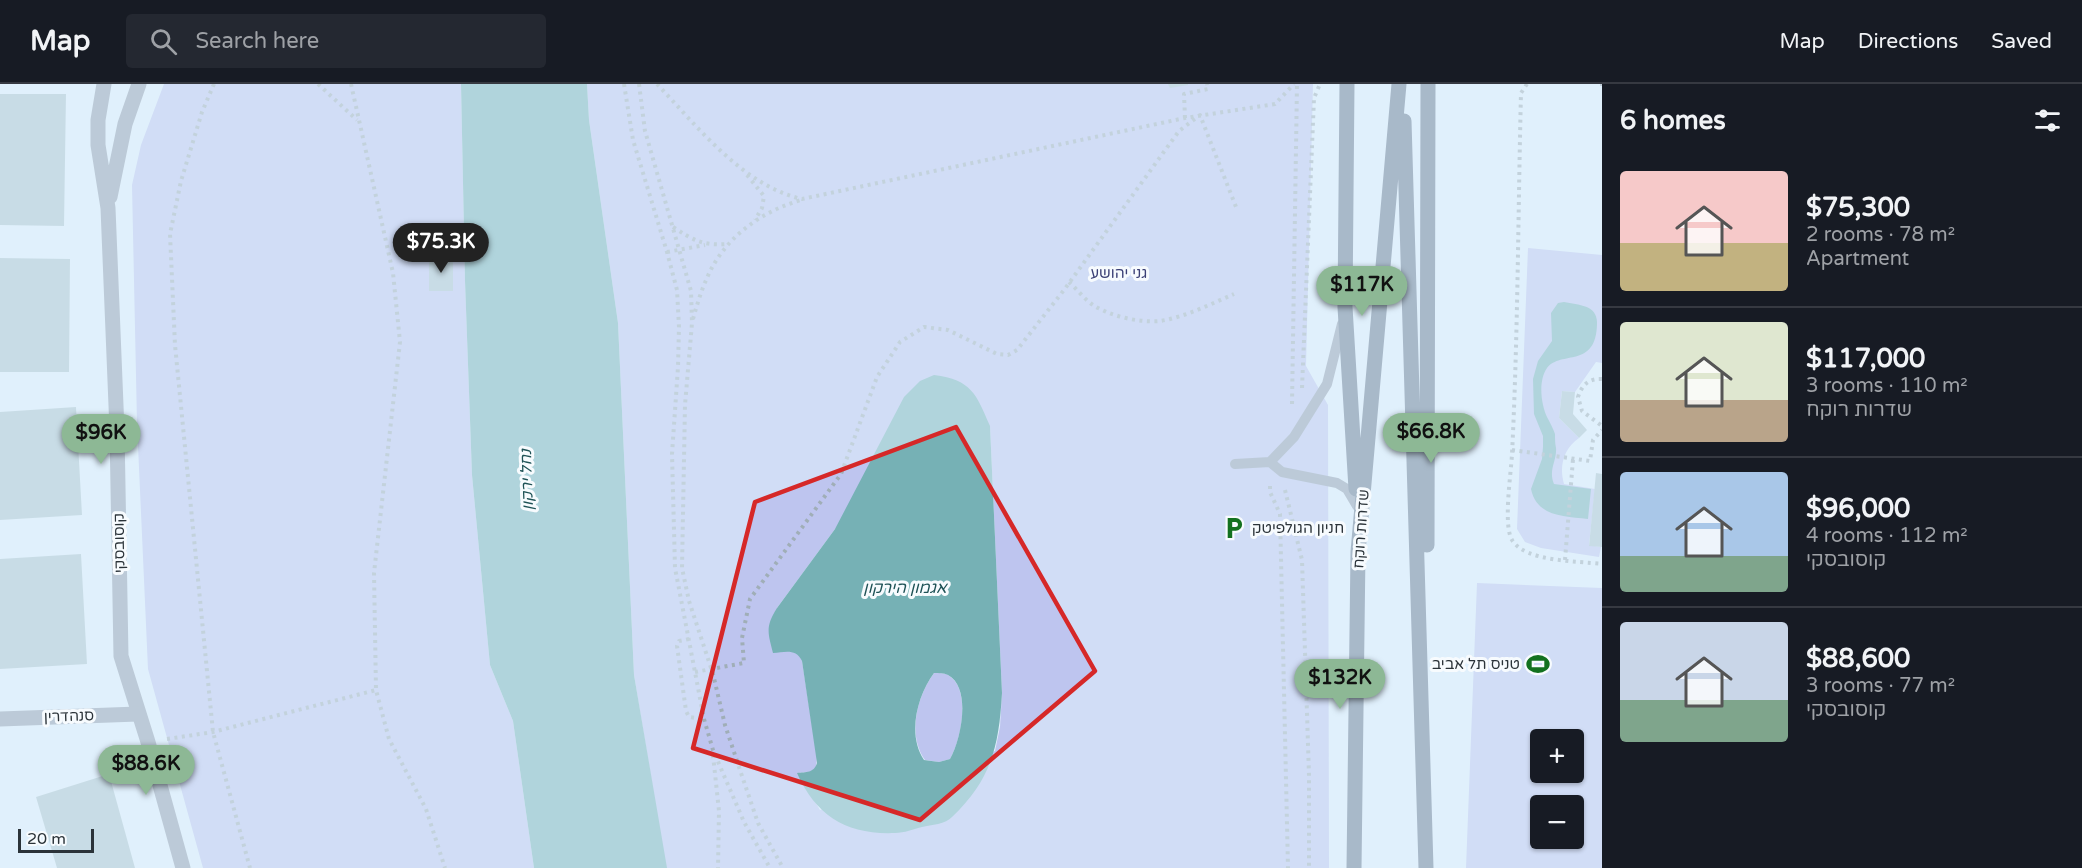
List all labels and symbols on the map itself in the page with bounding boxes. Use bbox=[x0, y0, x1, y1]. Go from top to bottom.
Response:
pin: $75.3K bbox=[392, 223, 490, 274]
park label: גני יהושע bbox=[1091, 264, 1147, 282]
pin: $117K bbox=[1320, 266, 1404, 317]
pin: $66.8K bbox=[1382, 413, 1480, 464]
pin: $96K bbox=[65, 414, 137, 465]
water label: נחל ירקון bbox=[516, 448, 538, 511]
street label: שדרות רוקח bbox=[1349, 489, 1373, 569]
street label: קוסובסקי bbox=[109, 513, 129, 573]
parking icon: חניון הגולפיטק bbox=[1221, 515, 1247, 541]
place label: חניון הגולפיטק bbox=[1252, 519, 1344, 537]
water label: אגמון הירקון bbox=[863, 578, 948, 598]
sports icon: טניס תל אביב bbox=[1525, 651, 1551, 677]
place label: טניס תל אביב bbox=[1432, 655, 1520, 673]
pin: $132K bbox=[1298, 659, 1382, 710]
street label: סנהדרין bbox=[44, 706, 94, 726]
pin: $88.6K bbox=[97, 745, 195, 796]
scale bar bbox=[18, 826, 94, 854]

